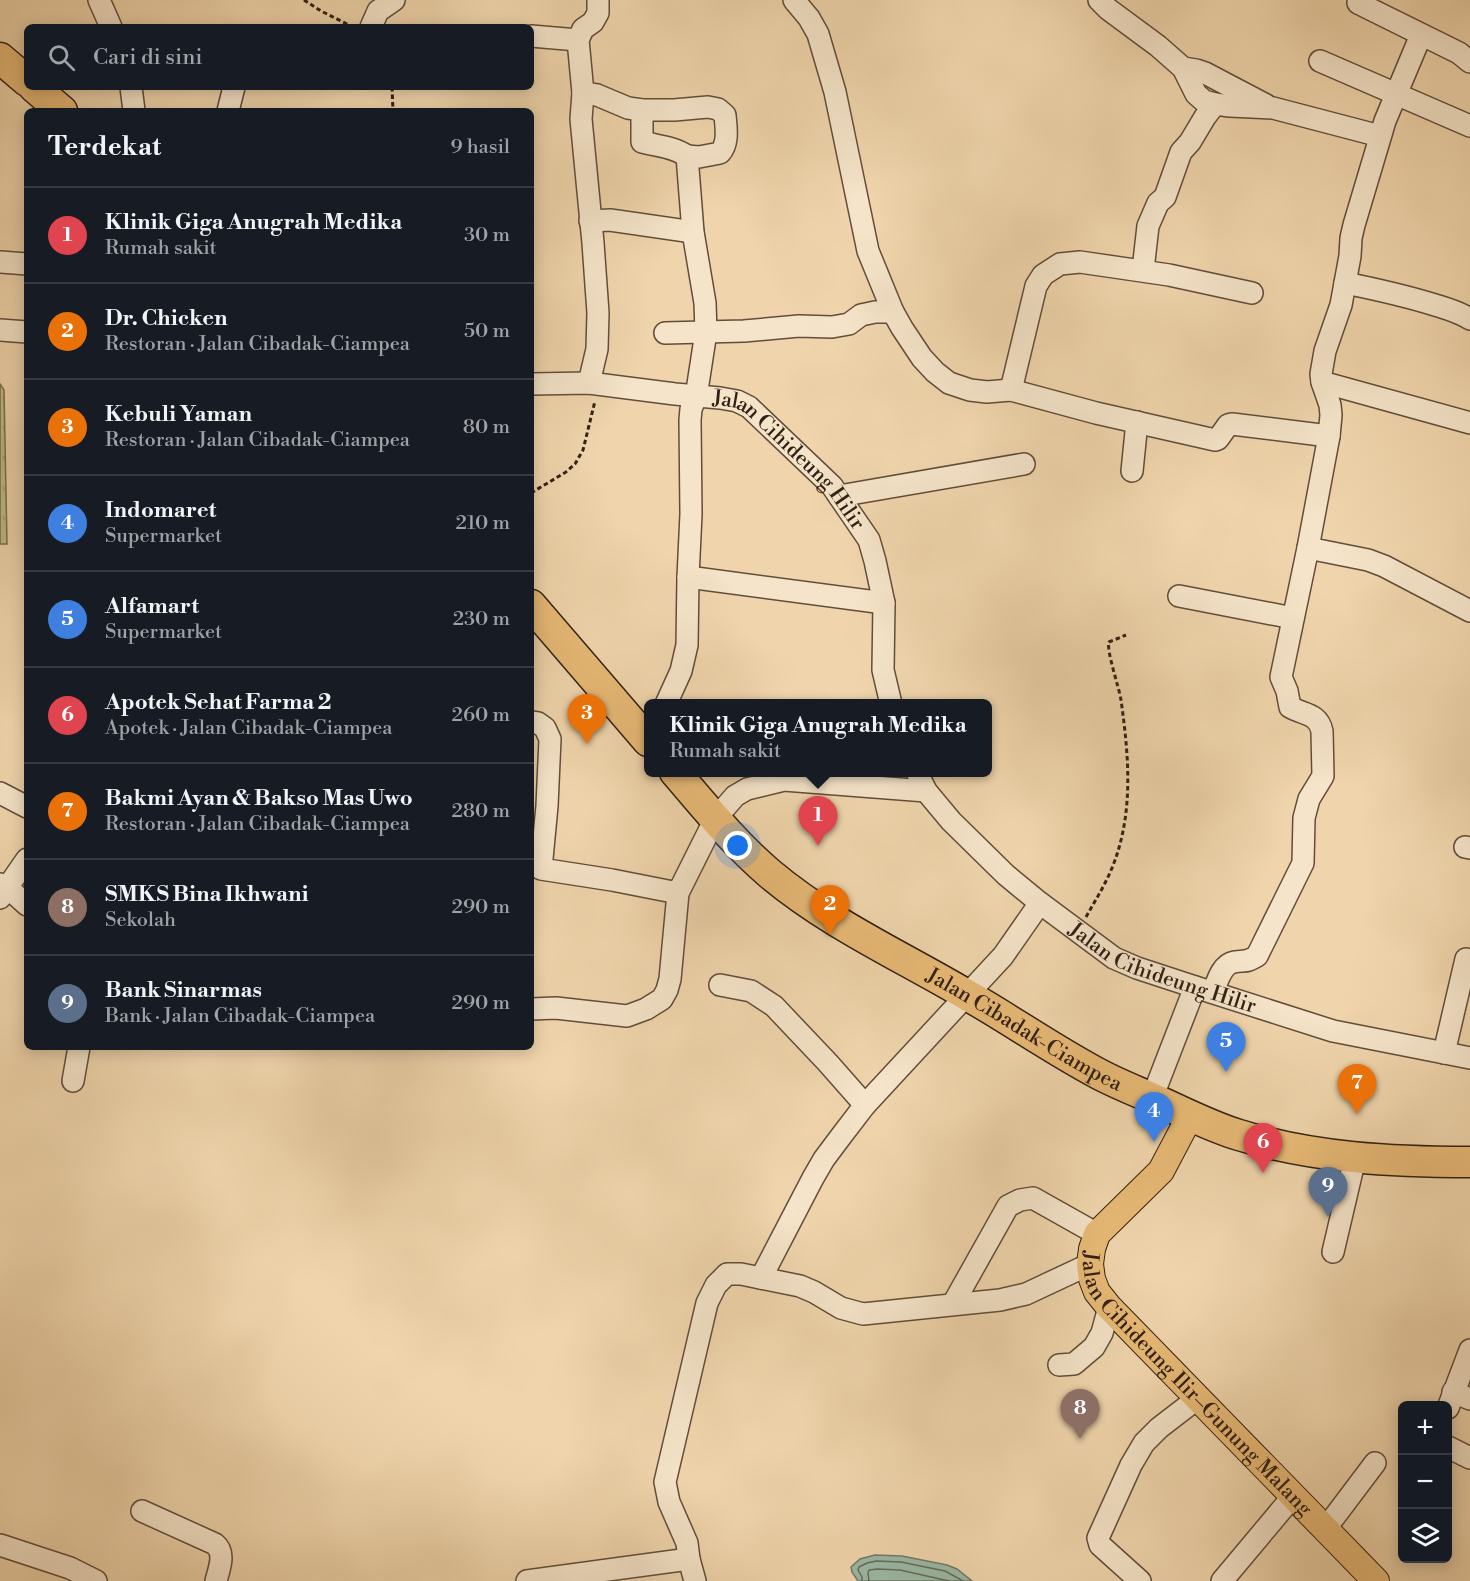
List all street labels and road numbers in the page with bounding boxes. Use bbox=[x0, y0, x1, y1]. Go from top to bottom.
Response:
street label: Jalan Cihideung Hilir bbox=[711, 385, 870, 535]
street label: Jalan Cihideung Hilir bbox=[1063, 916, 1259, 1020]
street label: Jalan Cibadak-Ciampea bbox=[921, 962, 1126, 1098]
street label: Jalan Cihideung Ilir–Gunung Malang bbox=[1076, 1249, 1318, 1522]

